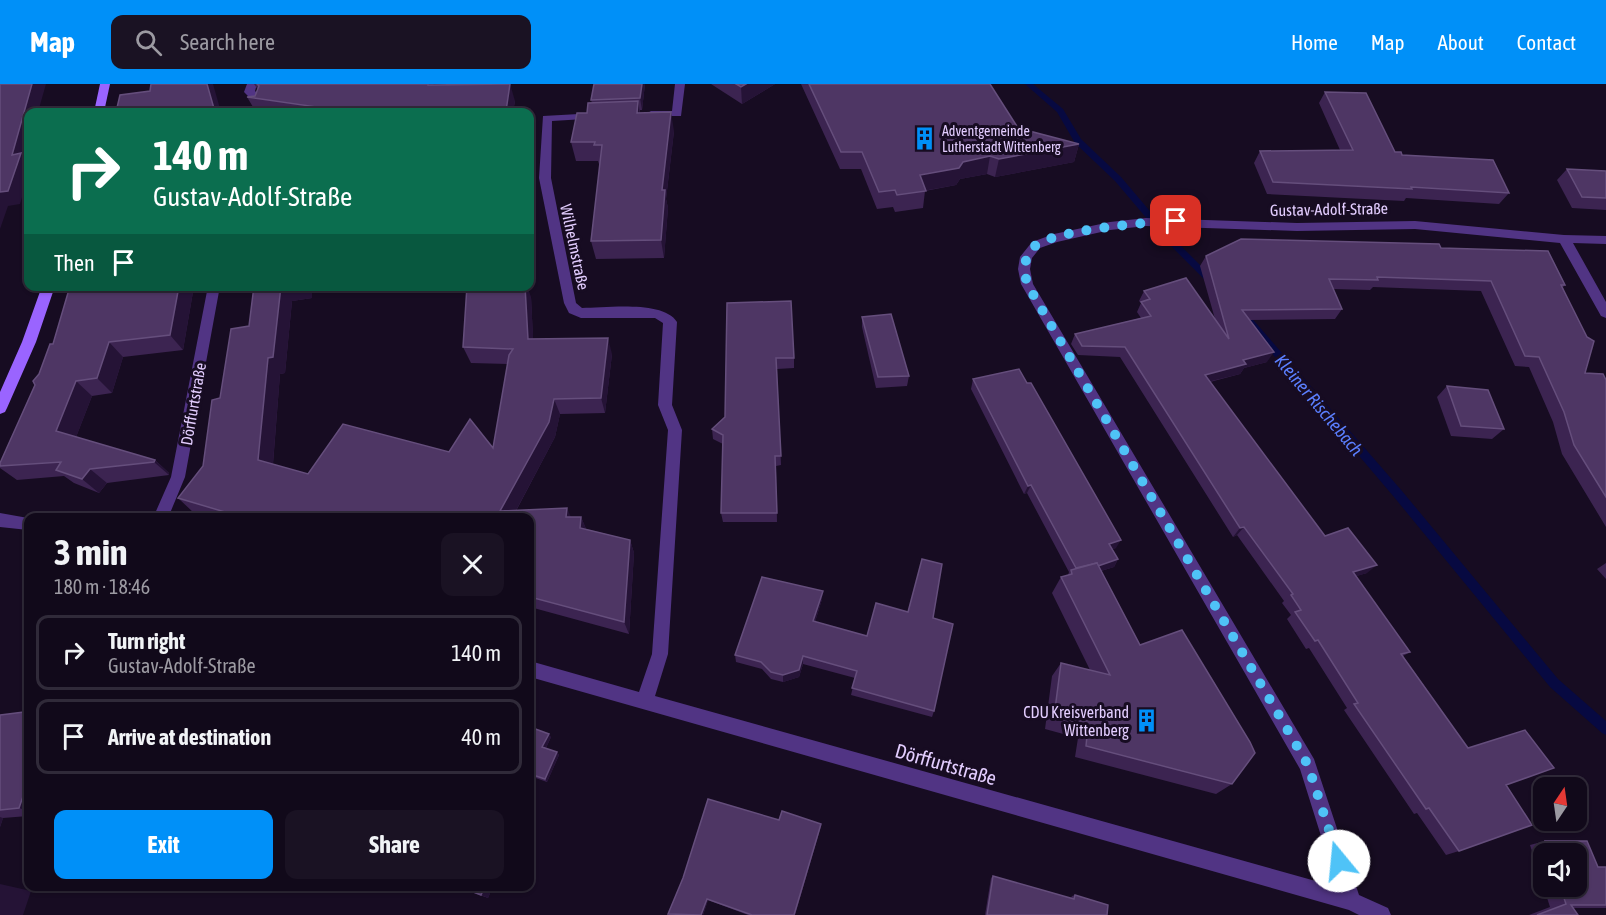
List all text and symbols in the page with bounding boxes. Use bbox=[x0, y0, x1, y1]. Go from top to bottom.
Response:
search box bbox=[111, 15, 531, 69]
text: Map bbox=[30, 26, 75, 58]
icon: search bbox=[132, 26, 165, 59]
text: Search here bbox=[180, 29, 275, 55]
text: Home bbox=[1291, 30, 1338, 54]
text: Map bbox=[1371, 30, 1405, 54]
text: About bbox=[1438, 30, 1484, 54]
text: Contact bbox=[1517, 30, 1576, 54]
place label: Adventgemeinde Lutherstadt Wittenberg bbox=[942, 123, 1061, 155]
building icon: Adventgemeinde Lutherstadt Wittenberg bbox=[911, 126, 937, 152]
text: 140 m bbox=[153, 131, 248, 179]
icon: right bbox=[54, 132, 132, 210]
text: Gustav-Adolf-Straße bbox=[153, 181, 352, 212]
pin bbox=[1150, 195, 1201, 246]
street label: Gustav-Adolf-Straße bbox=[1270, 199, 1388, 219]
street label: Wilhelmstraße bbox=[557, 202, 593, 292]
icon: arrive bbox=[1159, 204, 1192, 237]
icon: arrive bbox=[107, 246, 140, 279]
text: Then bbox=[54, 250, 95, 276]
water label: Kleiner Rischebach bbox=[1271, 350, 1368, 460]
street label: Dörffurtstraße bbox=[177, 361, 209, 447]
text: 3 min bbox=[54, 531, 128, 573]
button: close bbox=[441, 533, 504, 596]
text: 180 m · 18:46 bbox=[54, 575, 150, 598]
text: Turn right bbox=[108, 628, 185, 654]
icon: right bbox=[57, 636, 90, 669]
text: 140 m bbox=[451, 640, 501, 666]
text: Gustav-Adolf-Straße bbox=[108, 654, 256, 677]
place label: CDU Kreisverband Wittenberg bbox=[1023, 703, 1129, 740]
building icon: CDU Kreisverband Wittenberg bbox=[1134, 708, 1160, 734]
icon: arrive bbox=[57, 720, 90, 753]
text: Arrive at destination bbox=[108, 724, 271, 750]
text: 40 m bbox=[461, 724, 501, 750]
street label: Dörffurtstraße bbox=[893, 739, 999, 789]
north arrow bbox=[1533, 777, 1587, 831]
map controls bbox=[1533, 777, 1587, 897]
button: Exit bbox=[54, 810, 273, 879]
button: Share bbox=[285, 810, 504, 879]
position arrow bbox=[1307, 829, 1371, 893]
button: sound bbox=[1533, 843, 1587, 897]

